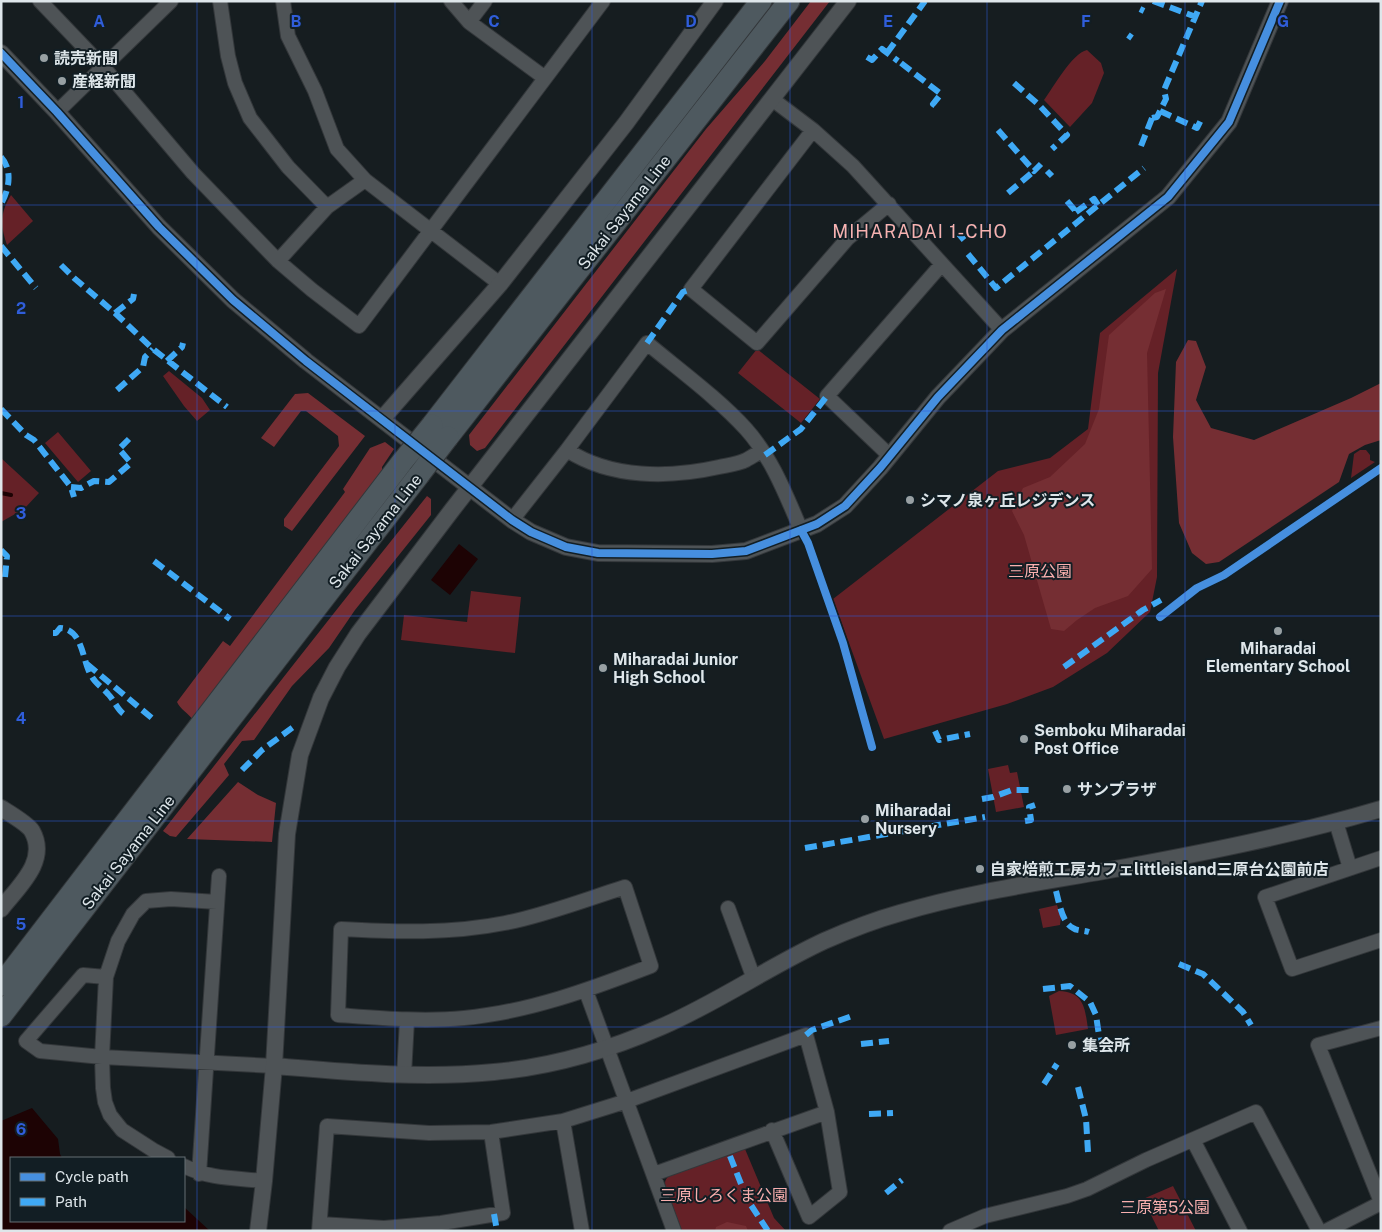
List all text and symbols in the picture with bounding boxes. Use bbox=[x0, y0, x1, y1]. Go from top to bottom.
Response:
text: A bbox=[93, 12, 105, 31]
text: B bbox=[291, 12, 302, 31]
text: C bbox=[488, 12, 500, 31]
text: D bbox=[685, 12, 697, 31]
text: E bbox=[883, 12, 893, 31]
text: F bbox=[1081, 12, 1091, 31]
text: G bbox=[1277, 12, 1289, 31]
place label: 読売新聞 bbox=[54, 49, 118, 68]
marker: 読売新聞 bbox=[38, 52, 50, 64]
place label: 産経新聞 bbox=[72, 72, 136, 91]
marker: 産経新聞 bbox=[56, 75, 68, 87]
text: 1 bbox=[18, 93, 24, 112]
street label: Sakai Sayama Line bbox=[574, 151, 675, 273]
district label: MIHARADAI 1-CHO bbox=[832, 221, 1008, 242]
text: 2 bbox=[16, 299, 26, 318]
street label: Sakai Sayama Line bbox=[325, 470, 426, 592]
place label: シマノ泉ヶ丘レジデンス bbox=[920, 491, 1095, 510]
marker: シマノ泉ヶ丘レジデンス bbox=[904, 494, 916, 506]
text: 3 bbox=[16, 504, 26, 523]
park label: 三原公園 bbox=[1008, 562, 1072, 581]
marker: Miharadai Elementary School bbox=[1272, 625, 1284, 637]
place label: Miharadai Elementary School bbox=[1206, 639, 1350, 676]
place label: Miharadai Junior High School bbox=[613, 650, 739, 687]
marker: Miharadai Junior High School bbox=[597, 662, 609, 674]
text: 4 bbox=[16, 709, 27, 728]
place label: Semboku Miharadai Post Office bbox=[1034, 721, 1186, 758]
marker: Semboku Miharadai Post Office bbox=[1018, 733, 1030, 745]
place label: サンプラザ bbox=[1077, 780, 1157, 799]
marker: サンプラザ bbox=[1061, 783, 1073, 795]
street label: Sakai Sayama Line bbox=[78, 791, 179, 913]
place label: Miharadai Nursery bbox=[875, 801, 951, 838]
marker: Miharadai Nursery bbox=[859, 813, 871, 825]
place label: 自家焙煎工房カフェlittleisland三原台公園前店 bbox=[990, 860, 1328, 879]
marker: 自家焙煎工房カフェlittleisland三原台公園前店 bbox=[974, 863, 986, 875]
text: 5 bbox=[16, 915, 27, 934]
place label: 集会所 bbox=[1082, 1036, 1130, 1055]
marker: 集会所 bbox=[1066, 1039, 1078, 1051]
text: 6 bbox=[16, 1120, 26, 1139]
legend bbox=[10, 1157, 185, 1222]
text: Cycle path bbox=[55, 1168, 129, 1185]
park label: 三原しろくま公園 bbox=[660, 1186, 788, 1205]
text: Path bbox=[55, 1193, 87, 1210]
park label: 三原第5公園 bbox=[1120, 1198, 1210, 1217]

